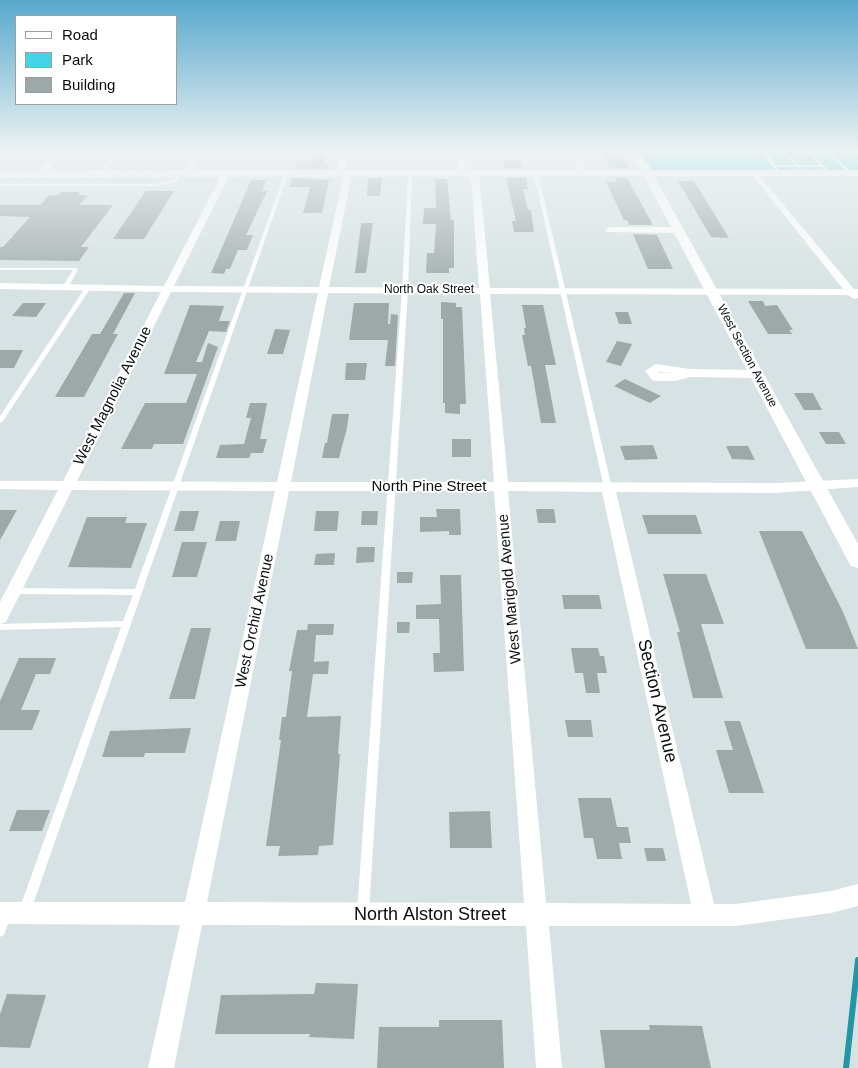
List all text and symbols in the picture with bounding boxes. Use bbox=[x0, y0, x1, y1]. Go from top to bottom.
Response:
legend bbox=[15, 15, 178, 105]
text: Road bbox=[62, 26, 98, 43]
text: Park bbox=[62, 51, 93, 68]
text: Building bbox=[62, 76, 115, 93]
street label: North Oak Street bbox=[384, 283, 474, 297]
street label: West Section Avenue bbox=[714, 302, 780, 410]
street label: West Magnolia Avenue bbox=[70, 323, 156, 469]
street label: North Pine Street bbox=[371, 478, 487, 496]
street label: West Marigold Avenue bbox=[494, 513, 526, 665]
street label: West Orchid Avenue bbox=[232, 552, 278, 690]
street label: Section Avenue bbox=[632, 637, 682, 765]
street label: North Alston Street bbox=[354, 904, 506, 926]

